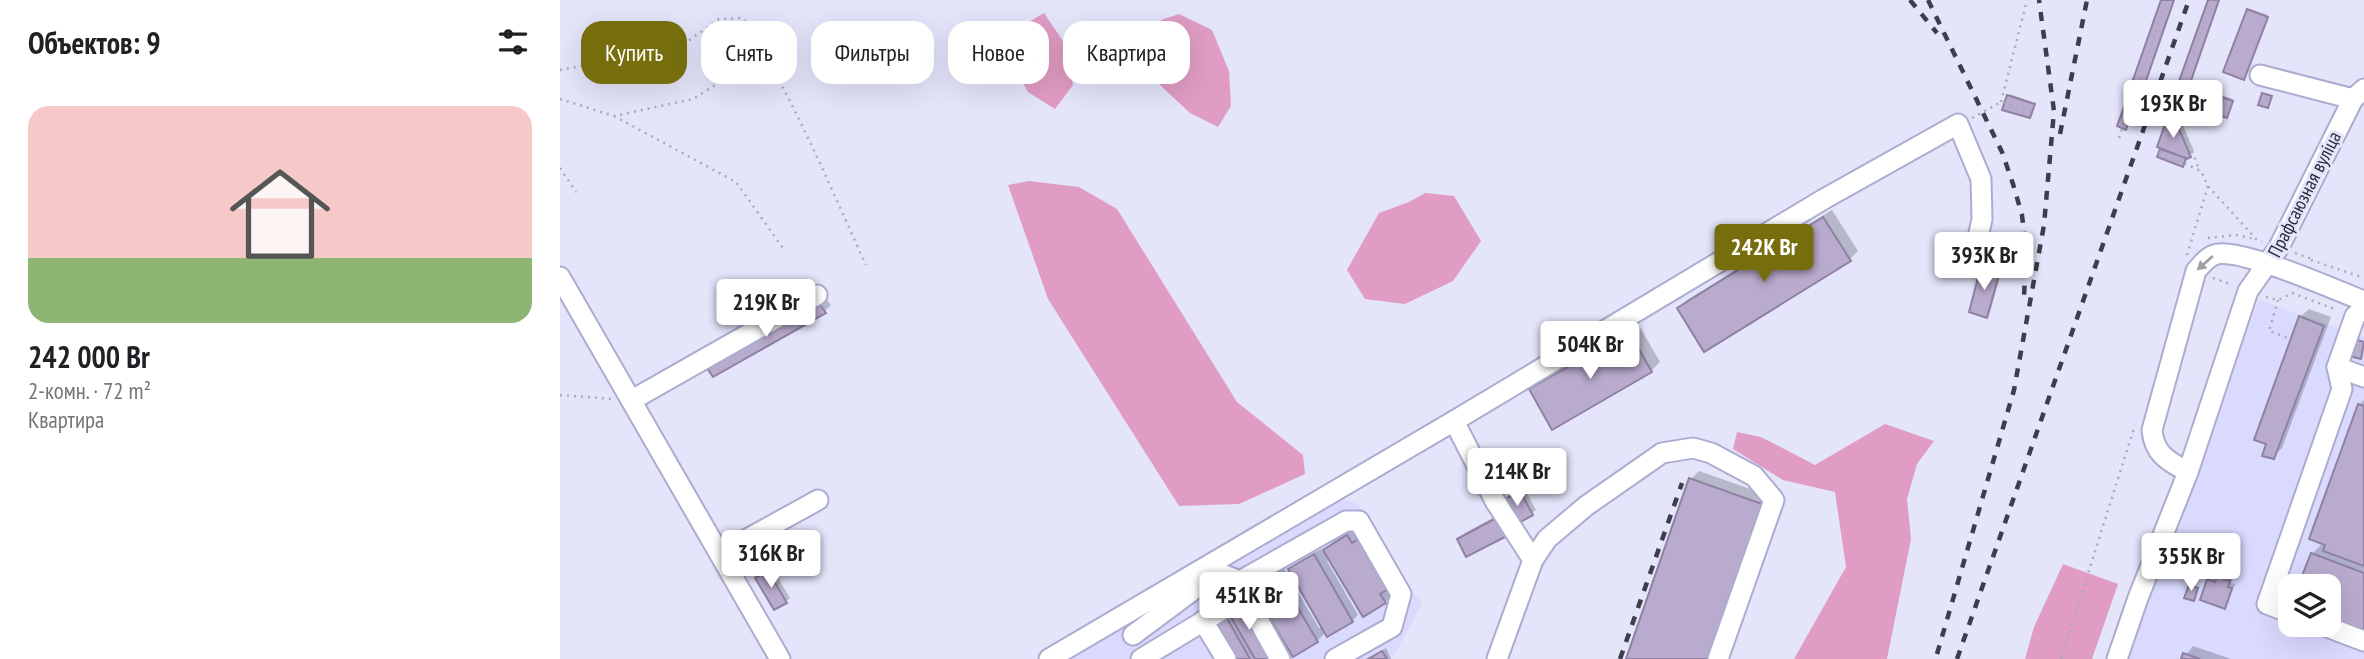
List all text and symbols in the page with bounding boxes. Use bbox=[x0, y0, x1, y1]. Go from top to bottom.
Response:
chip: Купить bbox=[581, 21, 687, 84]
chip: Снять bbox=[701, 21, 797, 84]
chip: Фильтры bbox=[811, 21, 934, 84]
chip: Новое bbox=[948, 21, 1049, 84]
chip: Квартира bbox=[1063, 21, 1190, 84]
text: Объектов: 9 bbox=[28, 23, 161, 62]
icon: filters bbox=[494, 23, 532, 61]
pin: 193K Br bbox=[2108, 80, 2238, 140]
text: 193K Br bbox=[2139, 88, 2207, 117]
street label: Прафсаюзная вуліца bbox=[2262, 127, 2346, 261]
icon: home bbox=[217, 151, 343, 277]
pin: 242K Br bbox=[1699, 224, 1829, 284]
text: 242K Br bbox=[1730, 232, 1798, 261]
pin: 393K Br bbox=[1919, 232, 2049, 292]
text: 393K Br bbox=[1950, 240, 2018, 269]
one-way arrow bbox=[2196, 255, 2214, 271]
pin: 219K Br bbox=[701, 280, 831, 339]
text: 219K Br bbox=[732, 287, 800, 316]
pin: 504K Br bbox=[1525, 322, 1655, 381]
text: 504K Br bbox=[1556, 329, 1624, 358]
text: 242 000 Br bbox=[28, 337, 150, 376]
text: 2-комн. · 72 m² bbox=[28, 376, 151, 405]
text: Квартира bbox=[28, 405, 104, 434]
pin: 214K Br bbox=[1452, 448, 1582, 508]
text: 214K Br bbox=[1483, 456, 1551, 485]
pin: 316K Br bbox=[706, 530, 836, 590]
pin: 355K Br bbox=[2126, 534, 2256, 593]
text: 316K Br bbox=[737, 538, 805, 567]
text: 355K Br bbox=[2157, 541, 2225, 570]
pin: 451K Br bbox=[1184, 572, 1314, 632]
map controls bbox=[2278, 574, 2341, 637]
button: layers bbox=[2278, 574, 2341, 637]
text: 451K Br bbox=[1215, 580, 1283, 609]

